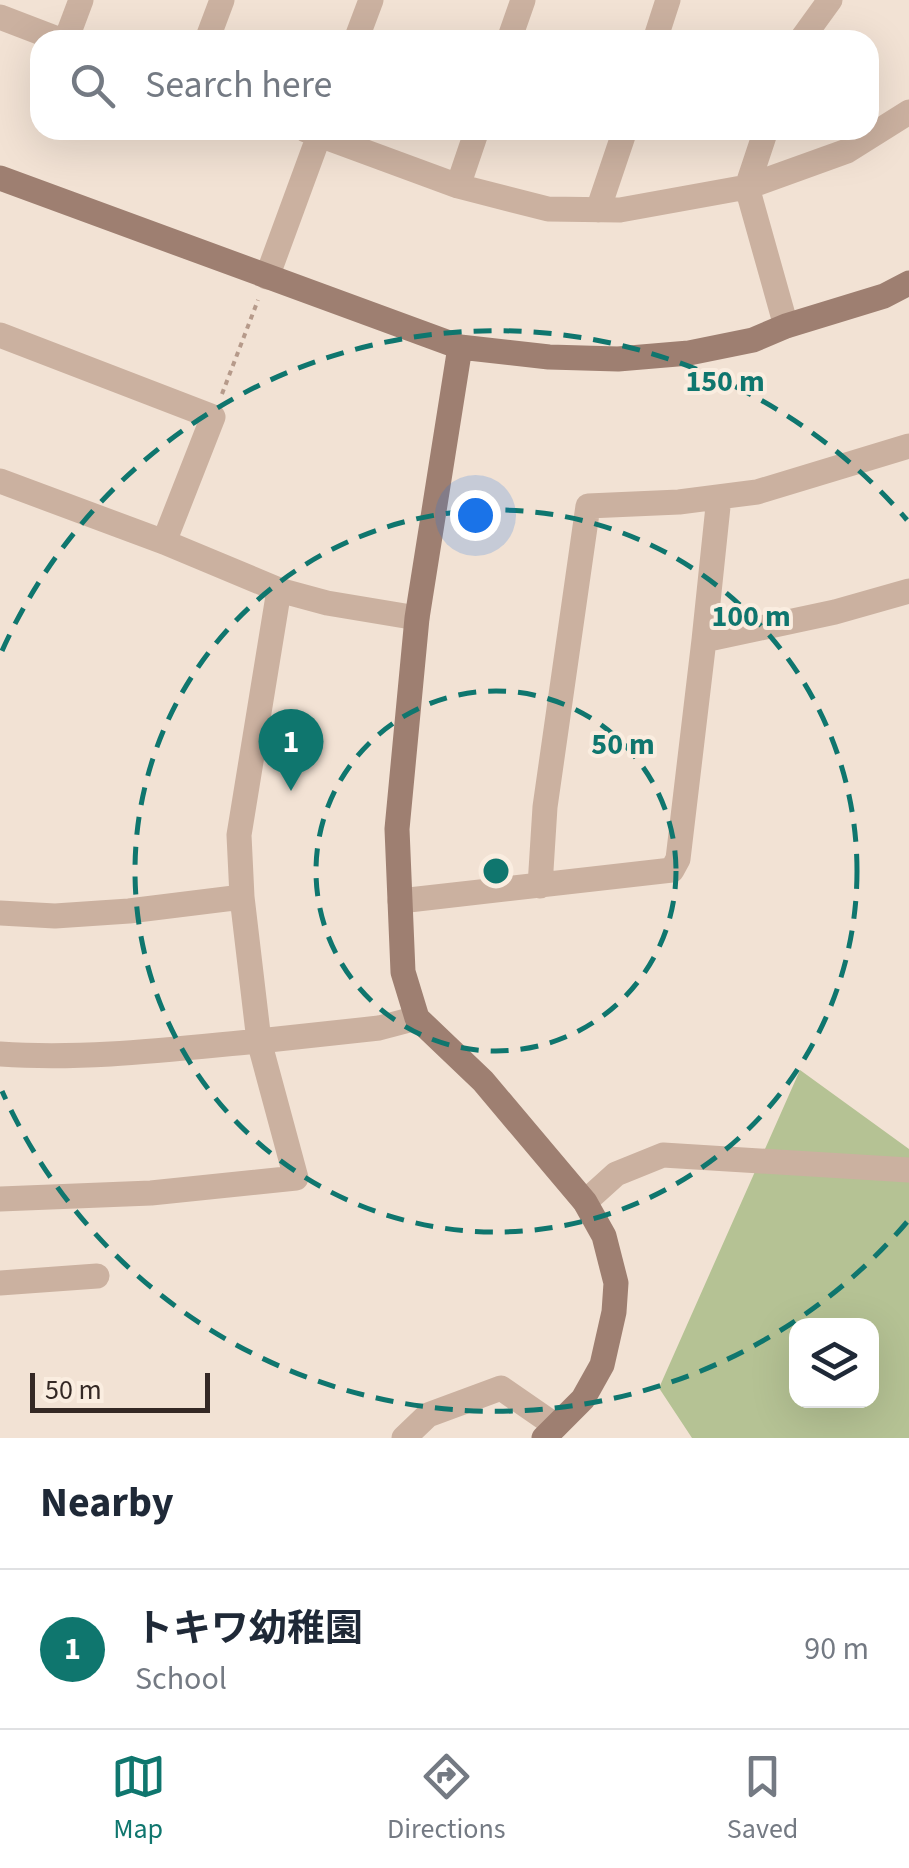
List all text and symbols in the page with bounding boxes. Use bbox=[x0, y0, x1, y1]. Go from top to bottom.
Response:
search box bbox=[30, 30, 879, 140]
icon: search bbox=[65, 58, 120, 113]
text: Search here bbox=[145, 58, 332, 112]
text: 150 m bbox=[685, 360, 765, 403]
your location bbox=[450, 490, 501, 541]
text: 100 m bbox=[711, 595, 791, 638]
pin: 1 bbox=[258, 708, 324, 791]
text: 50 m bbox=[591, 723, 655, 766]
centre of rings bbox=[478, 853, 514, 889]
map controls bbox=[789, 1318, 879, 1408]
button: layers bbox=[789, 1318, 879, 1408]
scale bar bbox=[30, 1368, 210, 1412]
text: 50 m bbox=[45, 1370, 102, 1410]
text: Nearby bbox=[40, 1473, 174, 1533]
text: トキワ幼稚園 bbox=[135, 1602, 363, 1656]
text: 1 bbox=[64, 1626, 81, 1672]
text: 90 m bbox=[804, 1626, 869, 1672]
text: School bbox=[135, 1656, 227, 1702]
tab: Map bbox=[111, 1749, 166, 1849]
tab: Directions bbox=[387, 1749, 506, 1849]
tab: Saved bbox=[727, 1749, 798, 1849]

